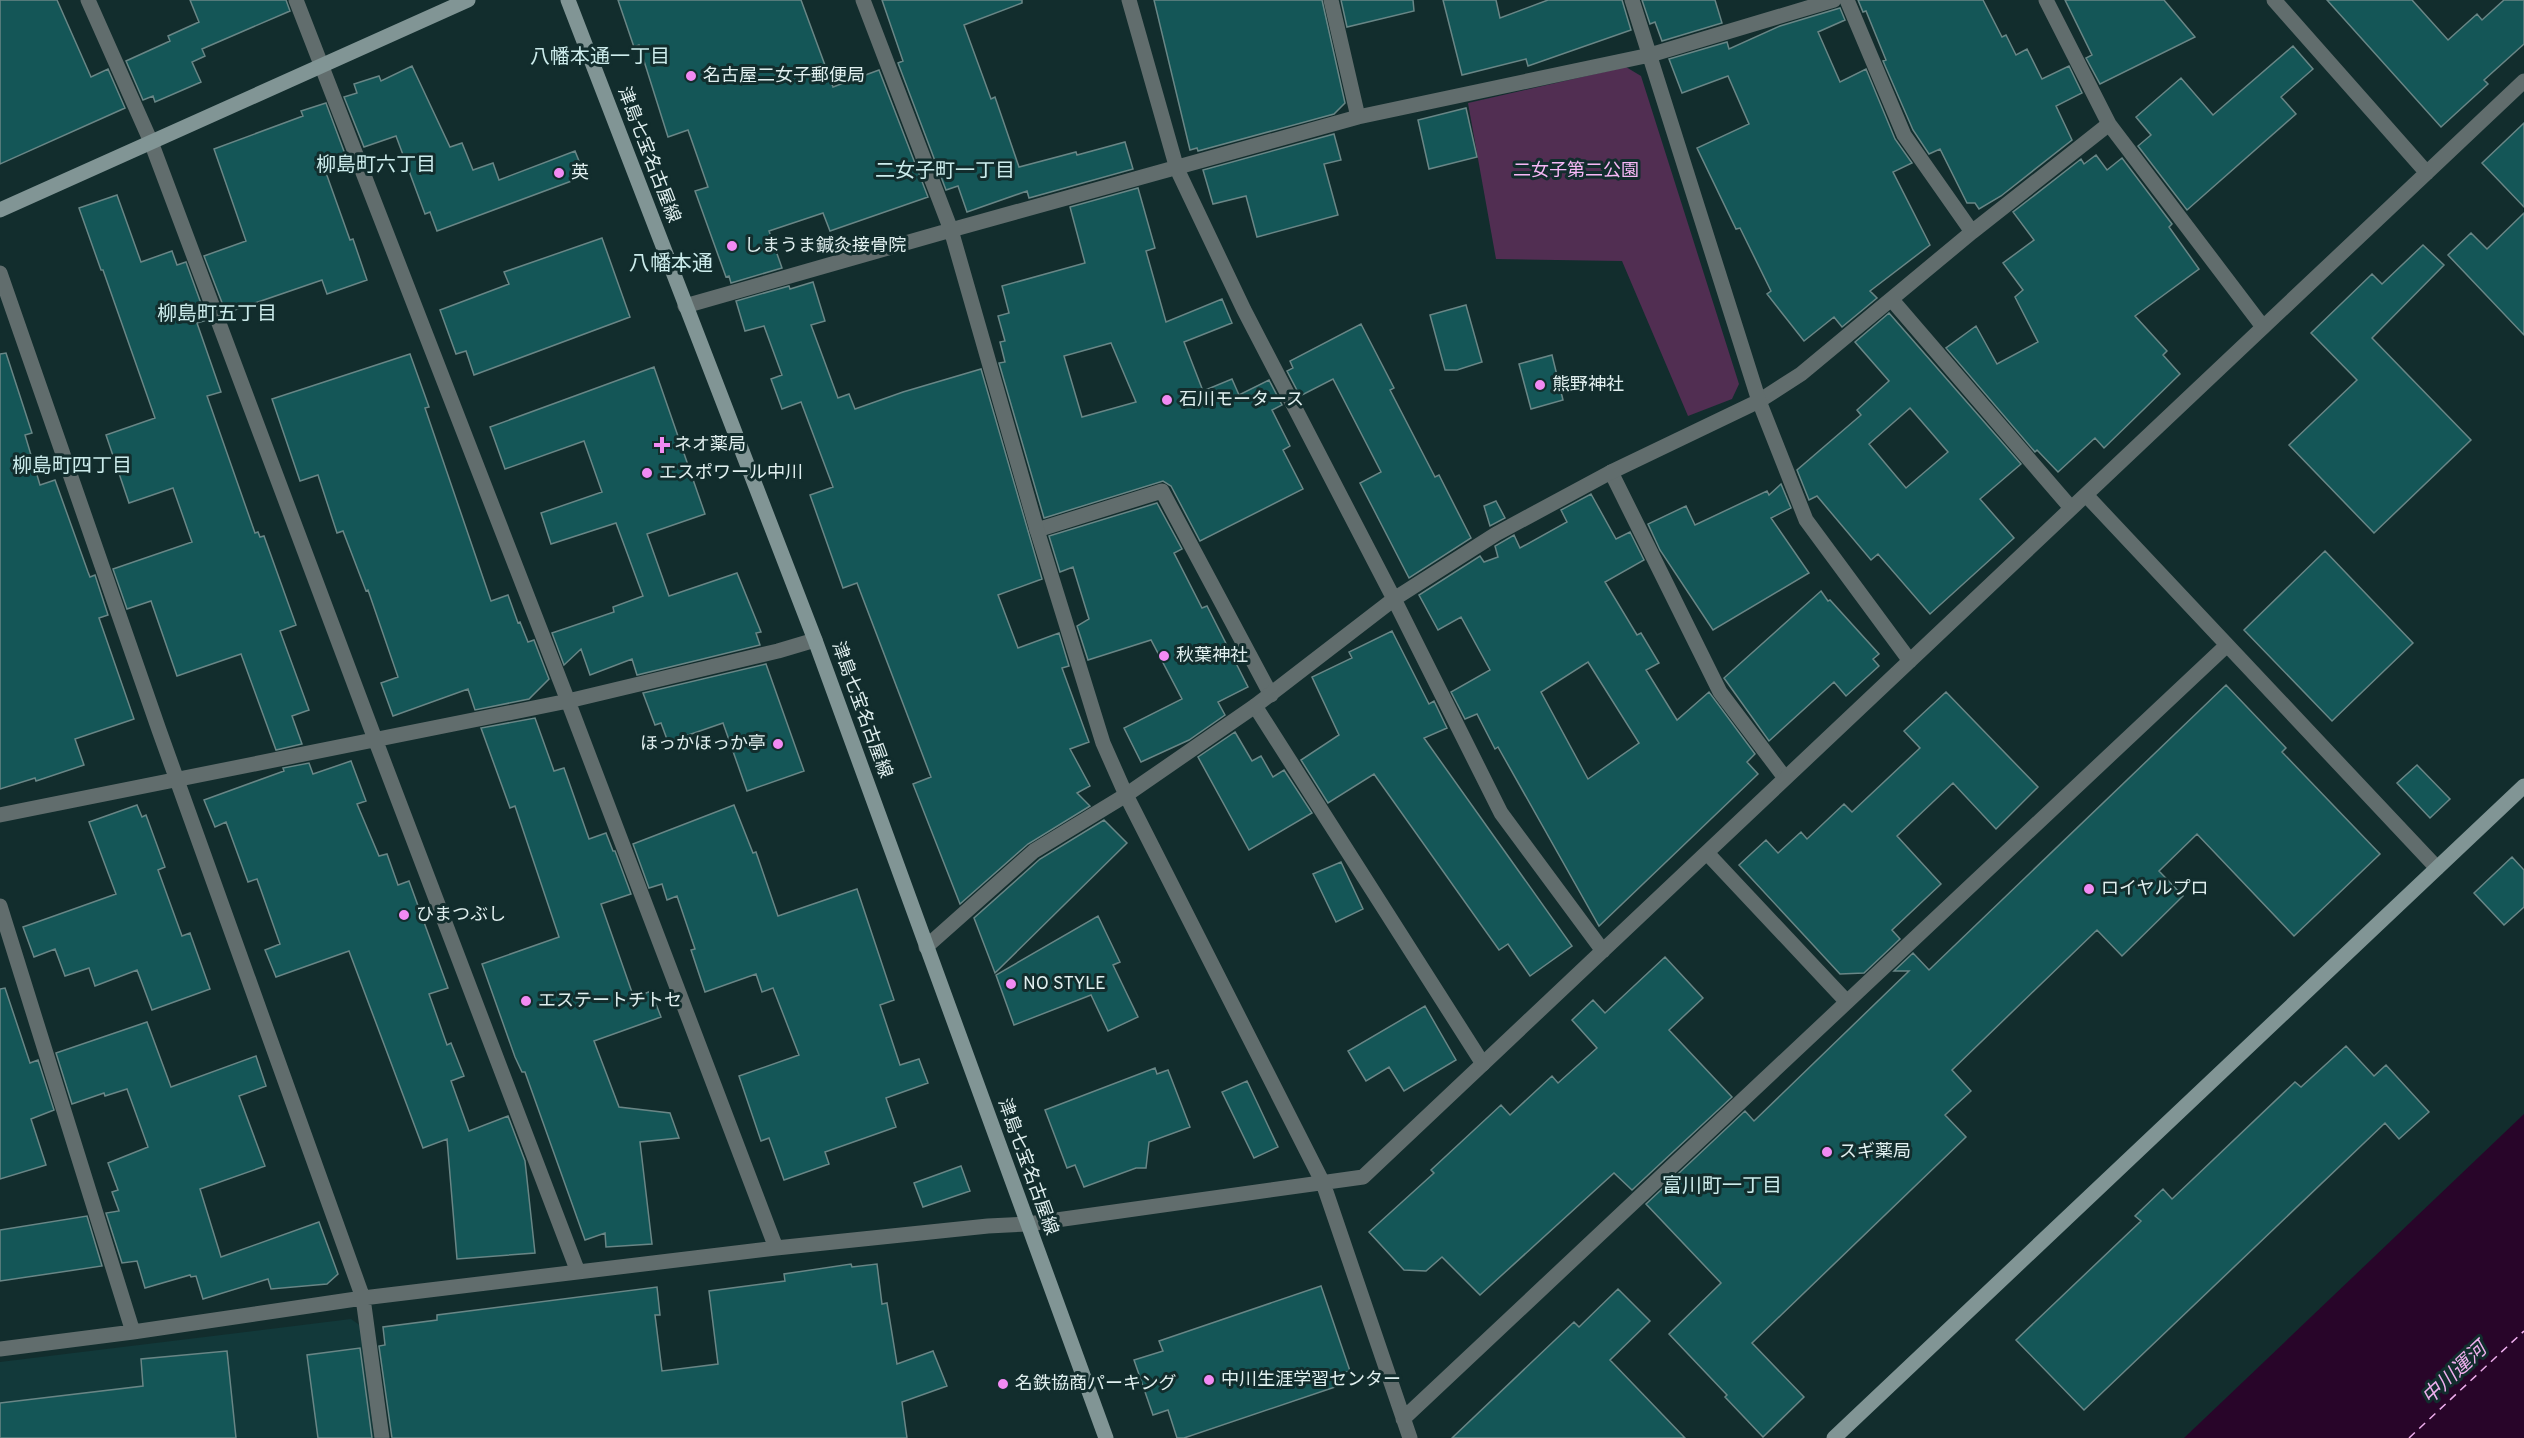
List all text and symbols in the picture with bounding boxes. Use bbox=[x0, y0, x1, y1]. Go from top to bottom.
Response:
district label: 八幡本通一丁目 bbox=[530, 45, 670, 71]
place label: 名古屋二女子郵便局 bbox=[703, 65, 865, 88]
marker: 名古屋二女子郵便局 bbox=[684, 69, 698, 83]
street label: 津島七宝名古屋線 bbox=[611, 84, 685, 226]
district label: 柳島町六丁目 bbox=[316, 153, 436, 179]
district label: 二女子町一丁目 bbox=[875, 159, 1015, 185]
park label: 二女子第二公園 bbox=[1513, 160, 1639, 183]
place label: 英 bbox=[571, 162, 589, 185]
marker: 英 bbox=[552, 166, 566, 180]
place label: しまうま鍼灸接骨院 bbox=[744, 235, 906, 258]
marker: しまうま鍼灸接骨院 bbox=[725, 239, 739, 253]
district label: 八幡本通 bbox=[629, 251, 713, 278]
district label: 柳島町五丁目 bbox=[157, 302, 277, 328]
place label: 熊野神社 bbox=[1552, 374, 1624, 397]
marker: 熊野神社 bbox=[1533, 378, 1547, 392]
place label: 石川モータース bbox=[1179, 389, 1304, 412]
marker: 石川モータース bbox=[1160, 393, 1174, 407]
place label: ネオ薬局 bbox=[674, 434, 746, 457]
marker: ネオ薬局 bbox=[655, 438, 669, 452]
district label: 柳島町四丁目 bbox=[12, 454, 132, 480]
place label: エスポワール中川 bbox=[659, 462, 803, 485]
marker: エスポワール中川 bbox=[640, 466, 654, 480]
street label: 津島七宝名古屋線 bbox=[826, 638, 896, 782]
place label: 秋葉神社 bbox=[1176, 645, 1248, 668]
marker: 秋葉神社 bbox=[1157, 649, 1171, 663]
place label: ほっかほっか亭 bbox=[640, 733, 766, 756]
marker: ほっかほっか亭 bbox=[771, 737, 785, 751]
place label: ロイヤルプロ bbox=[2101, 878, 2208, 901]
marker: ロイヤルプロ bbox=[2082, 882, 2096, 896]
place label: ひまつぶし bbox=[416, 904, 506, 927]
marker: ひまつぶし bbox=[397, 908, 411, 922]
place label: NO STYLE bbox=[1023, 973, 1106, 996]
marker: NO STYLE bbox=[1004, 977, 1018, 991]
place label: エステートチトセ bbox=[538, 990, 682, 1013]
marker: エステートチトセ bbox=[519, 994, 533, 1008]
street label: 津島七宝名古屋線 bbox=[992, 1095, 1062, 1239]
place label: スギ薬局 bbox=[1839, 1141, 1911, 1164]
marker: スギ薬局 bbox=[1820, 1145, 1834, 1159]
district label: 富川町一丁目 bbox=[1662, 1174, 1782, 1200]
water label: 中川運河 bbox=[2417, 1334, 2496, 1411]
place label: 中川生涯学習センター bbox=[1221, 1369, 1401, 1392]
place label: 名鉄協商パーキング bbox=[1015, 1373, 1176, 1396]
marker: 中川生涯学習センター bbox=[1202, 1373, 1216, 1387]
marker: 名鉄協商パーキング bbox=[996, 1377, 1010, 1391]

